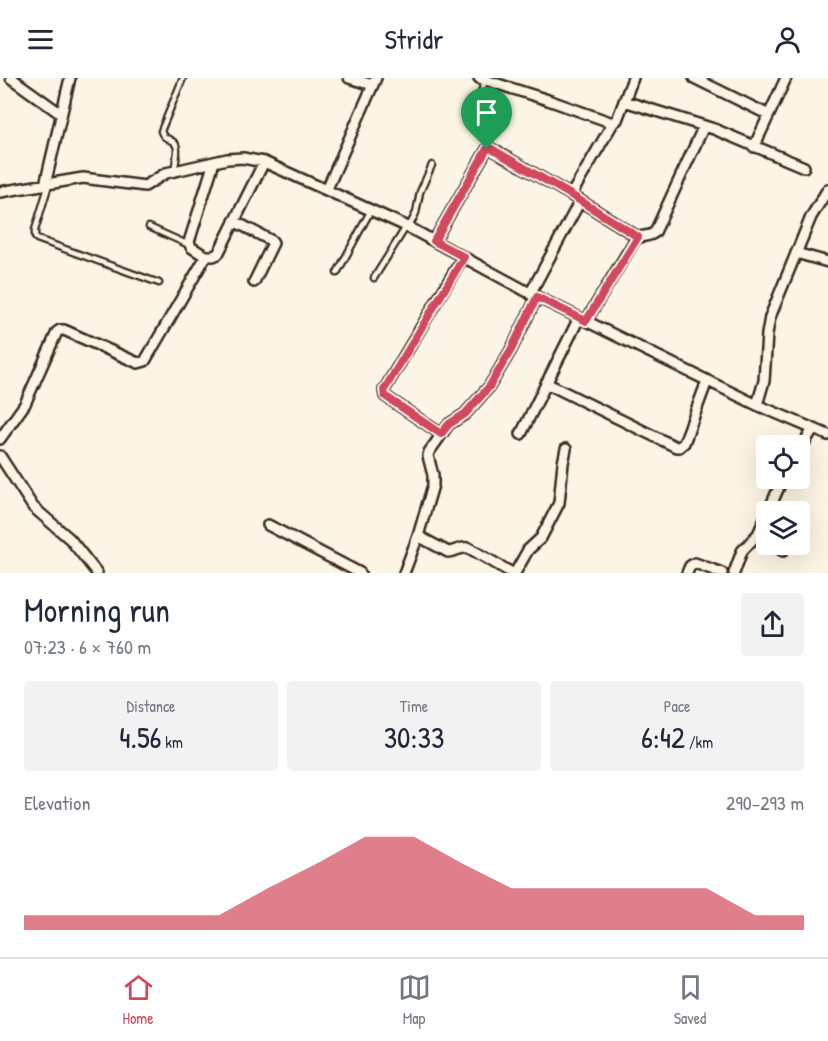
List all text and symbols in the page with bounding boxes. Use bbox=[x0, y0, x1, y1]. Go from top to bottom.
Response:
text: Stridr bbox=[384, 21, 444, 57]
icon: menu bbox=[24, 23, 57, 56]
icon: person bbox=[771, 23, 804, 56]
pin bbox=[461, 87, 512, 149]
icon: arrive bbox=[470, 96, 503, 129]
map controls bbox=[756, 435, 810, 555]
button: locate bbox=[756, 435, 810, 489]
button: layers bbox=[756, 501, 810, 555]
text: Morning run bbox=[24, 588, 170, 632]
button: share bbox=[741, 593, 804, 656]
text: 07:23 · 6 × 760 m bbox=[24, 633, 151, 660]
text: Distance bbox=[127, 695, 175, 717]
text: Time bbox=[400, 695, 428, 717]
text: Pace bbox=[664, 695, 690, 717]
text: 4.56 bbox=[119, 717, 162, 757]
text: 30:33 bbox=[384, 717, 444, 757]
text: 6:42 bbox=[641, 717, 685, 757]
text: km bbox=[162, 731, 183, 753]
text: /km bbox=[685, 731, 713, 753]
text: Elevation bbox=[24, 789, 90, 816]
text: 290–293 m bbox=[726, 789, 804, 816]
tab: Home bbox=[122, 971, 155, 1029]
tab: Map bbox=[398, 971, 431, 1029]
tab: Saved bbox=[674, 971, 707, 1029]

